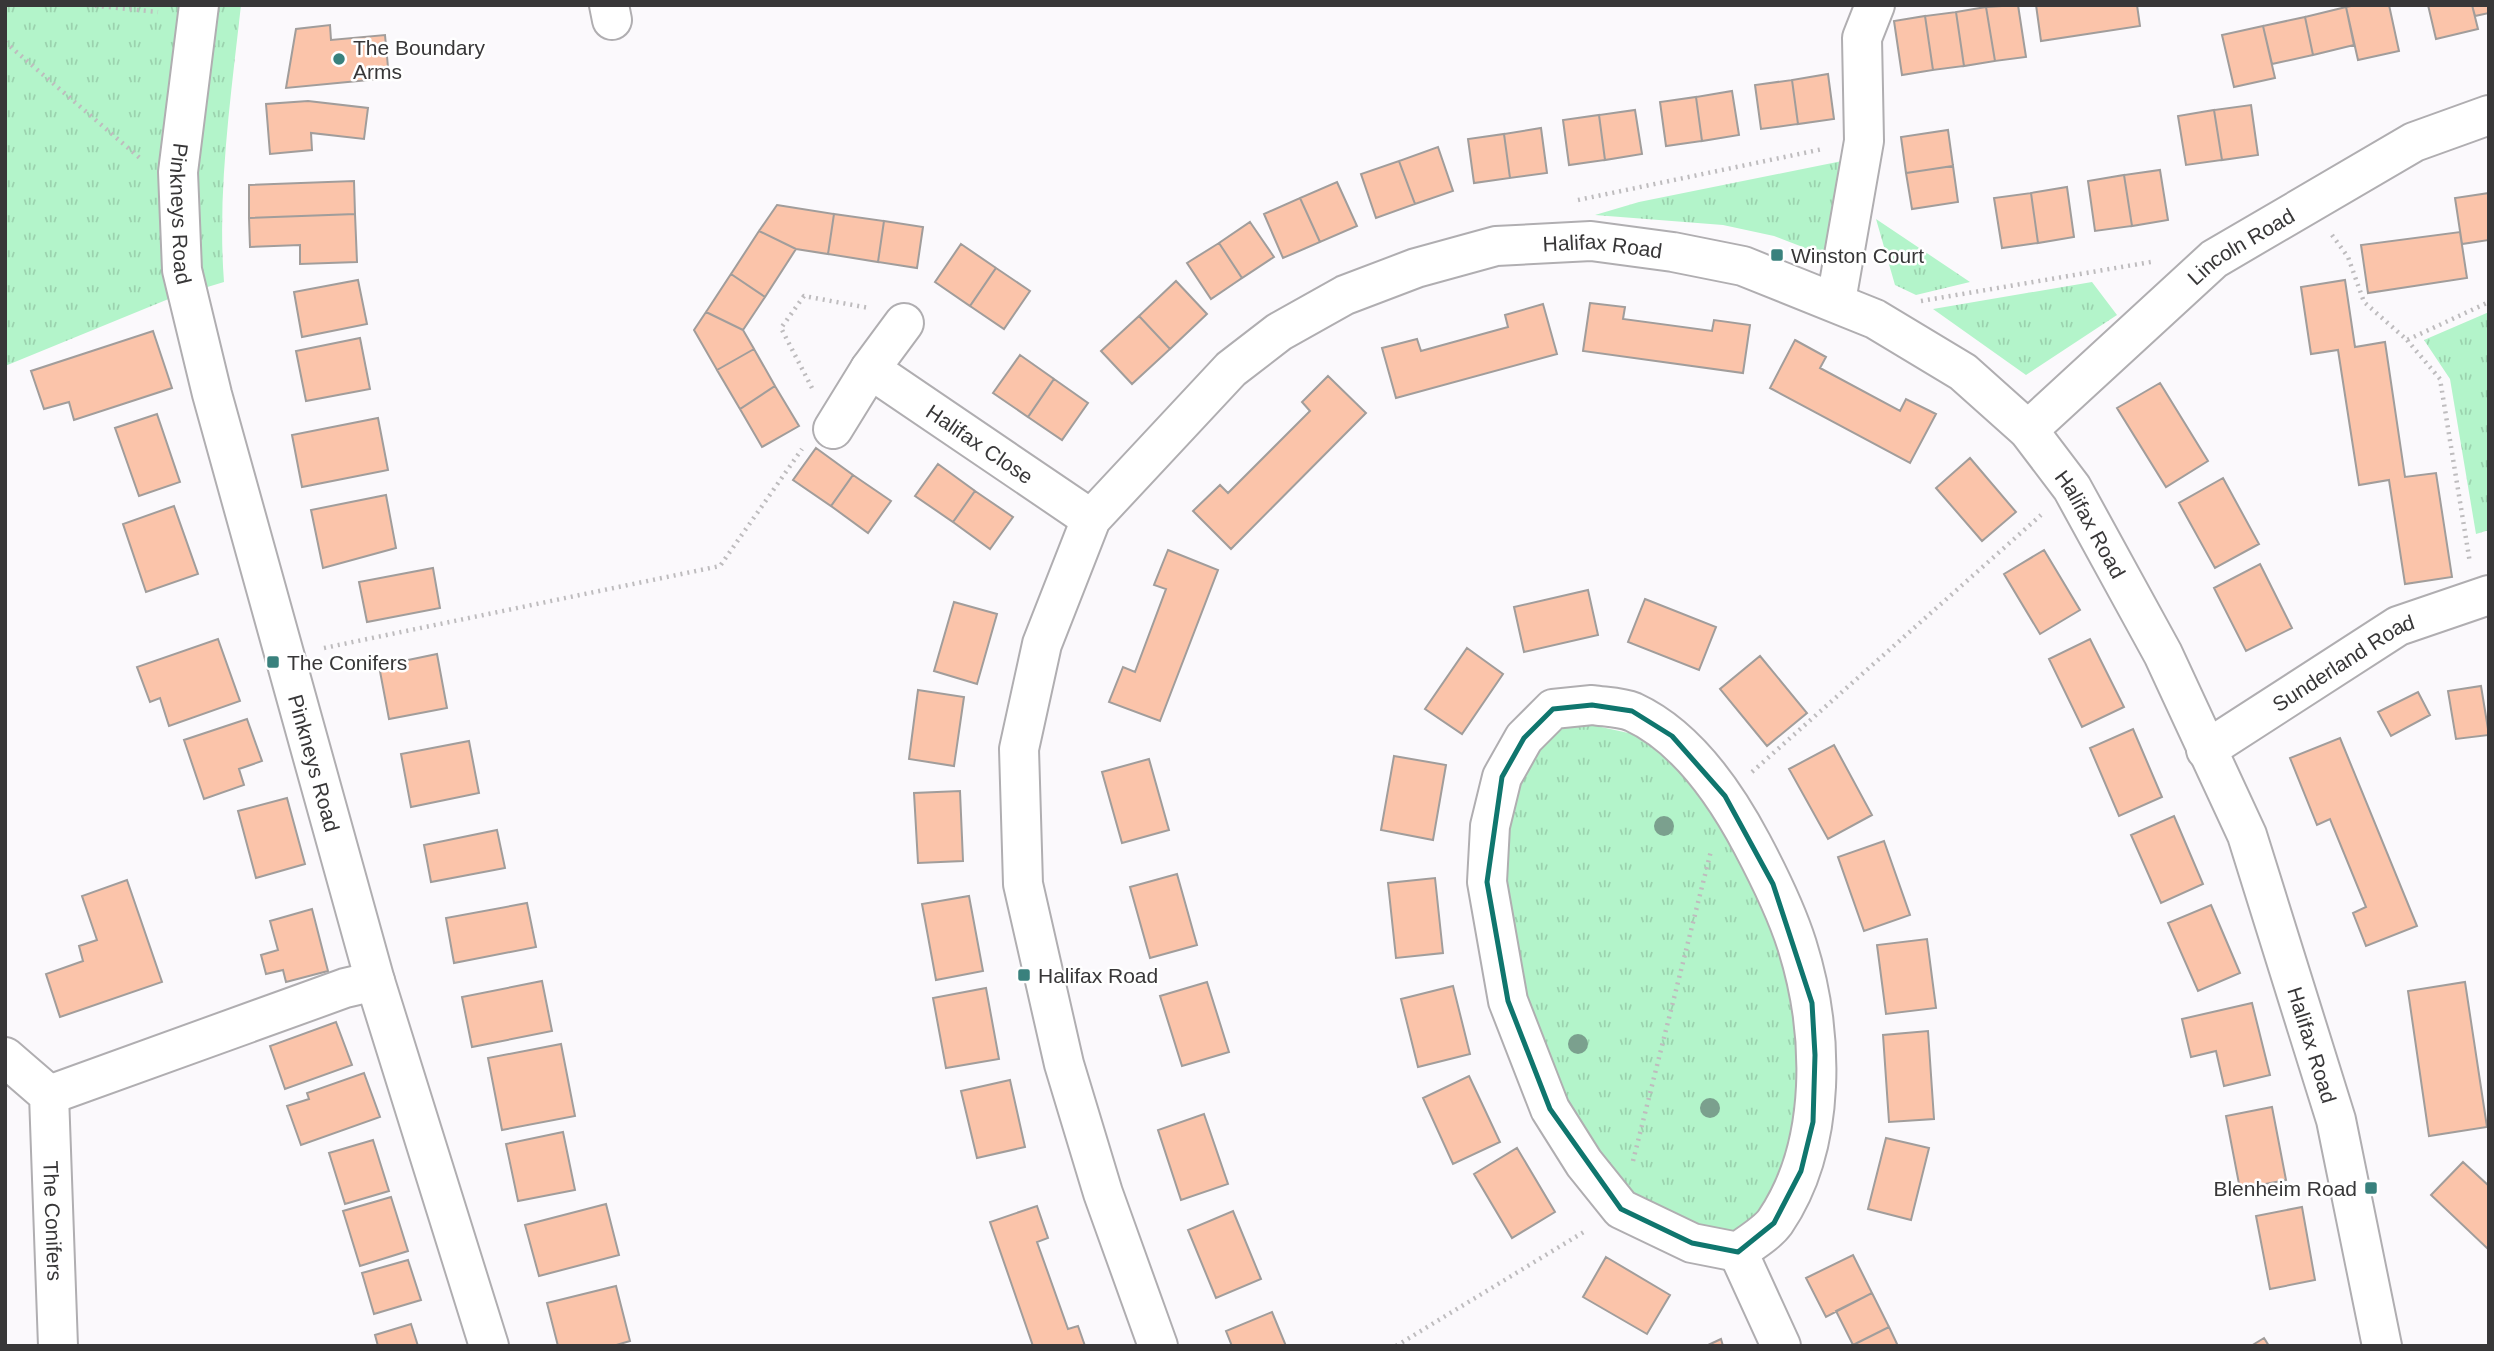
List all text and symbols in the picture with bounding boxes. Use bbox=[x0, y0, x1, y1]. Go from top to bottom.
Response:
place label: The Boundary Arms bbox=[353, 36, 485, 83]
marker: The Boundary Arms bbox=[331, 51, 347, 67]
street label: Pinkneys Road bbox=[166, 142, 197, 287]
street label: Lincoln Road bbox=[2183, 203, 2298, 289]
street label: Halifax Road bbox=[1542, 229, 1664, 262]
place label: Winston Court bbox=[1791, 244, 1924, 267]
marker: Winston Court bbox=[1769, 247, 1785, 263]
street label: Halifax Close bbox=[922, 399, 1038, 488]
street label: Halifax Road bbox=[2051, 466, 2131, 582]
street label: Sunderland Road bbox=[2268, 610, 2417, 716]
place label: The Conifers bbox=[287, 651, 407, 674]
marker: The Conifers bbox=[265, 654, 281, 670]
street label: Pinkneys Road bbox=[284, 692, 344, 834]
place label: Halifax Road bbox=[1038, 964, 1158, 987]
marker: Halifax Road bbox=[1016, 967, 1032, 983]
street label: Halifax Road bbox=[2284, 984, 2341, 1106]
street label: The Conifers bbox=[40, 1160, 67, 1281]
place label: Blenheim Road bbox=[2213, 1177, 2357, 1200]
marker: Blenheim Road bbox=[2363, 1180, 2379, 1196]

